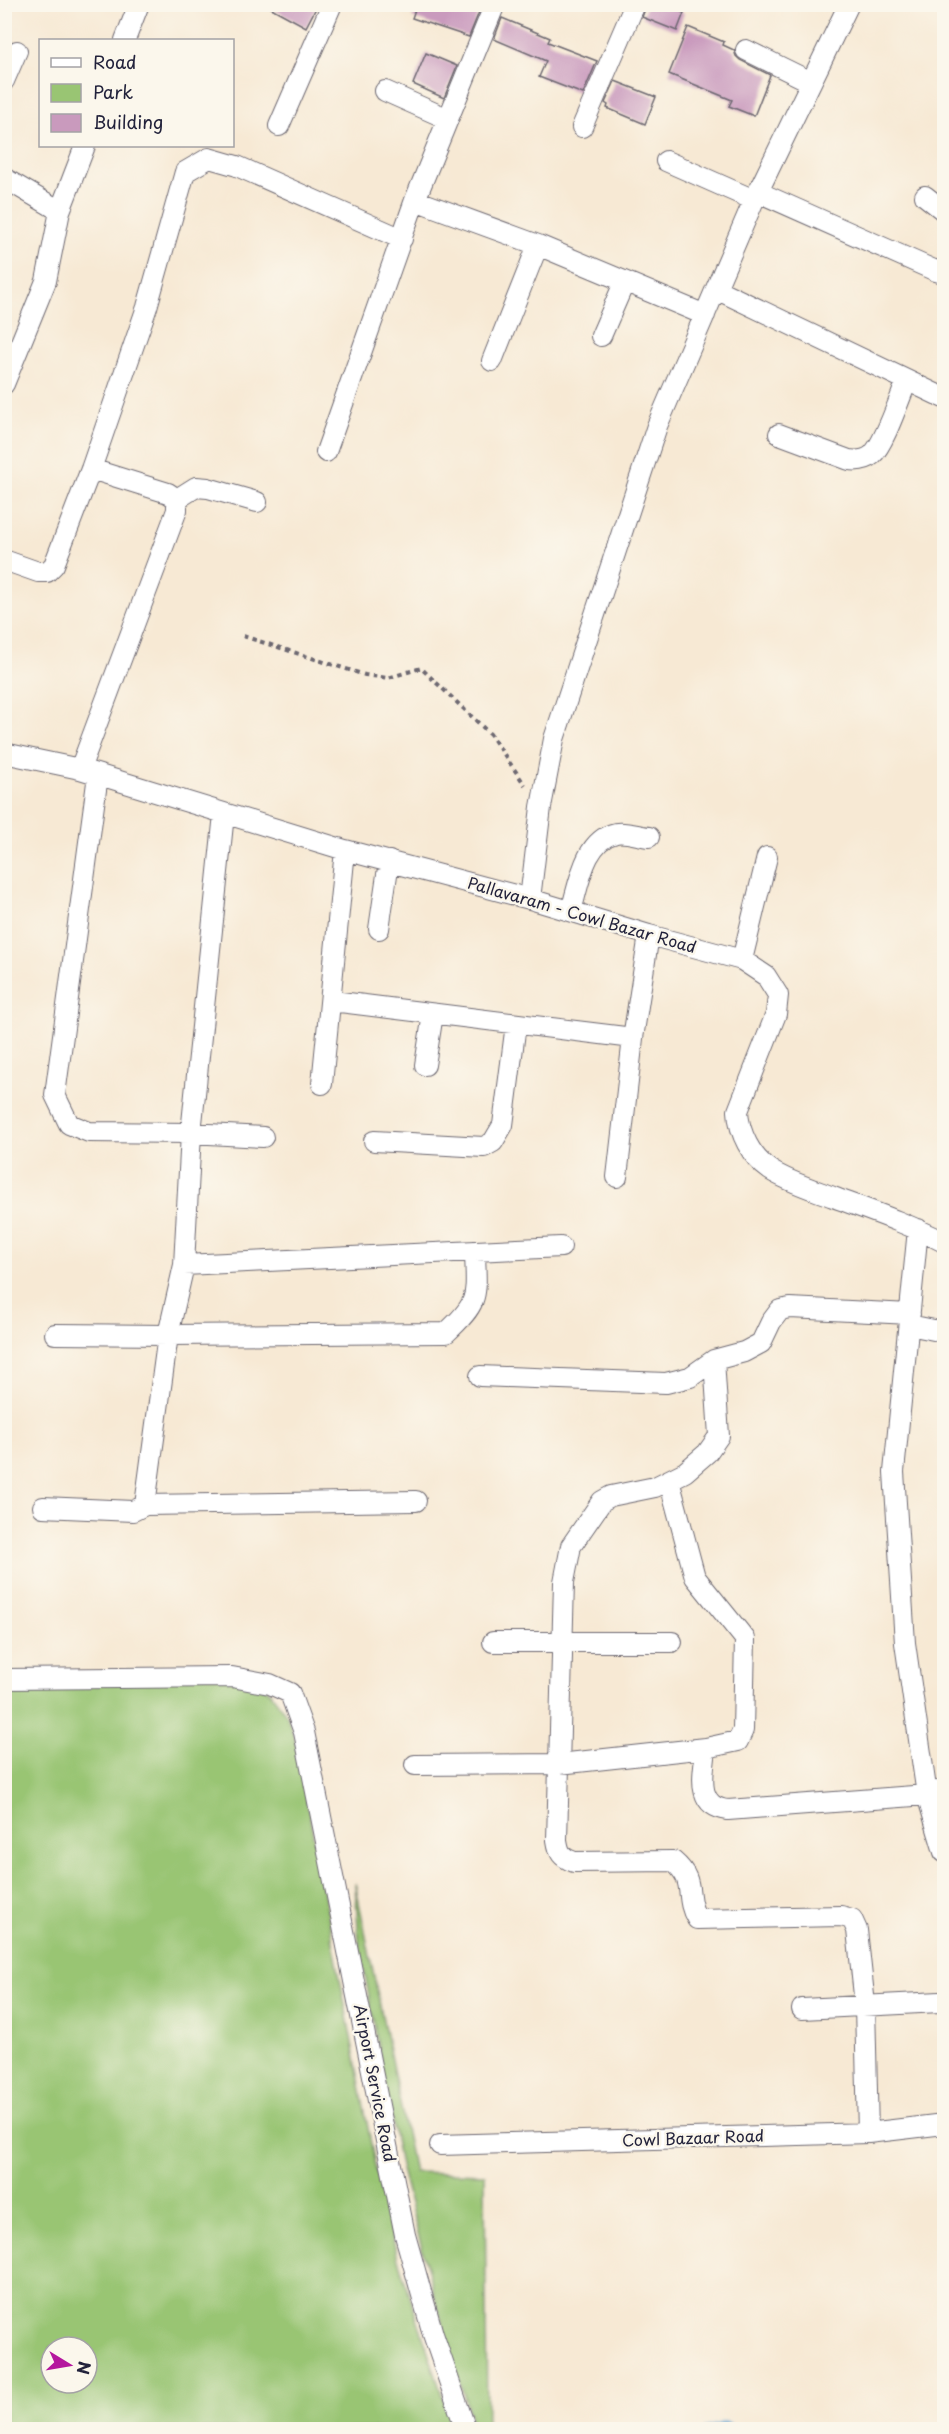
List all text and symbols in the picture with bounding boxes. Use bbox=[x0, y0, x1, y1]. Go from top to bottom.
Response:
legend bbox=[39, 39, 234, 147]
text: Road bbox=[93, 48, 137, 75]
text: Park bbox=[93, 78, 133, 105]
text: Building bbox=[93, 108, 163, 135]
street label: Pallavaram - Cowl Bazar Road bbox=[465, 870, 700, 958]
street label: Airport Service Road bbox=[349, 2002, 403, 2164]
street label: Cowl Bazaar Road bbox=[622, 2123, 764, 2151]
north arrow bbox=[39, 2335, 99, 2395]
text: N bbox=[72, 2360, 98, 2377]

